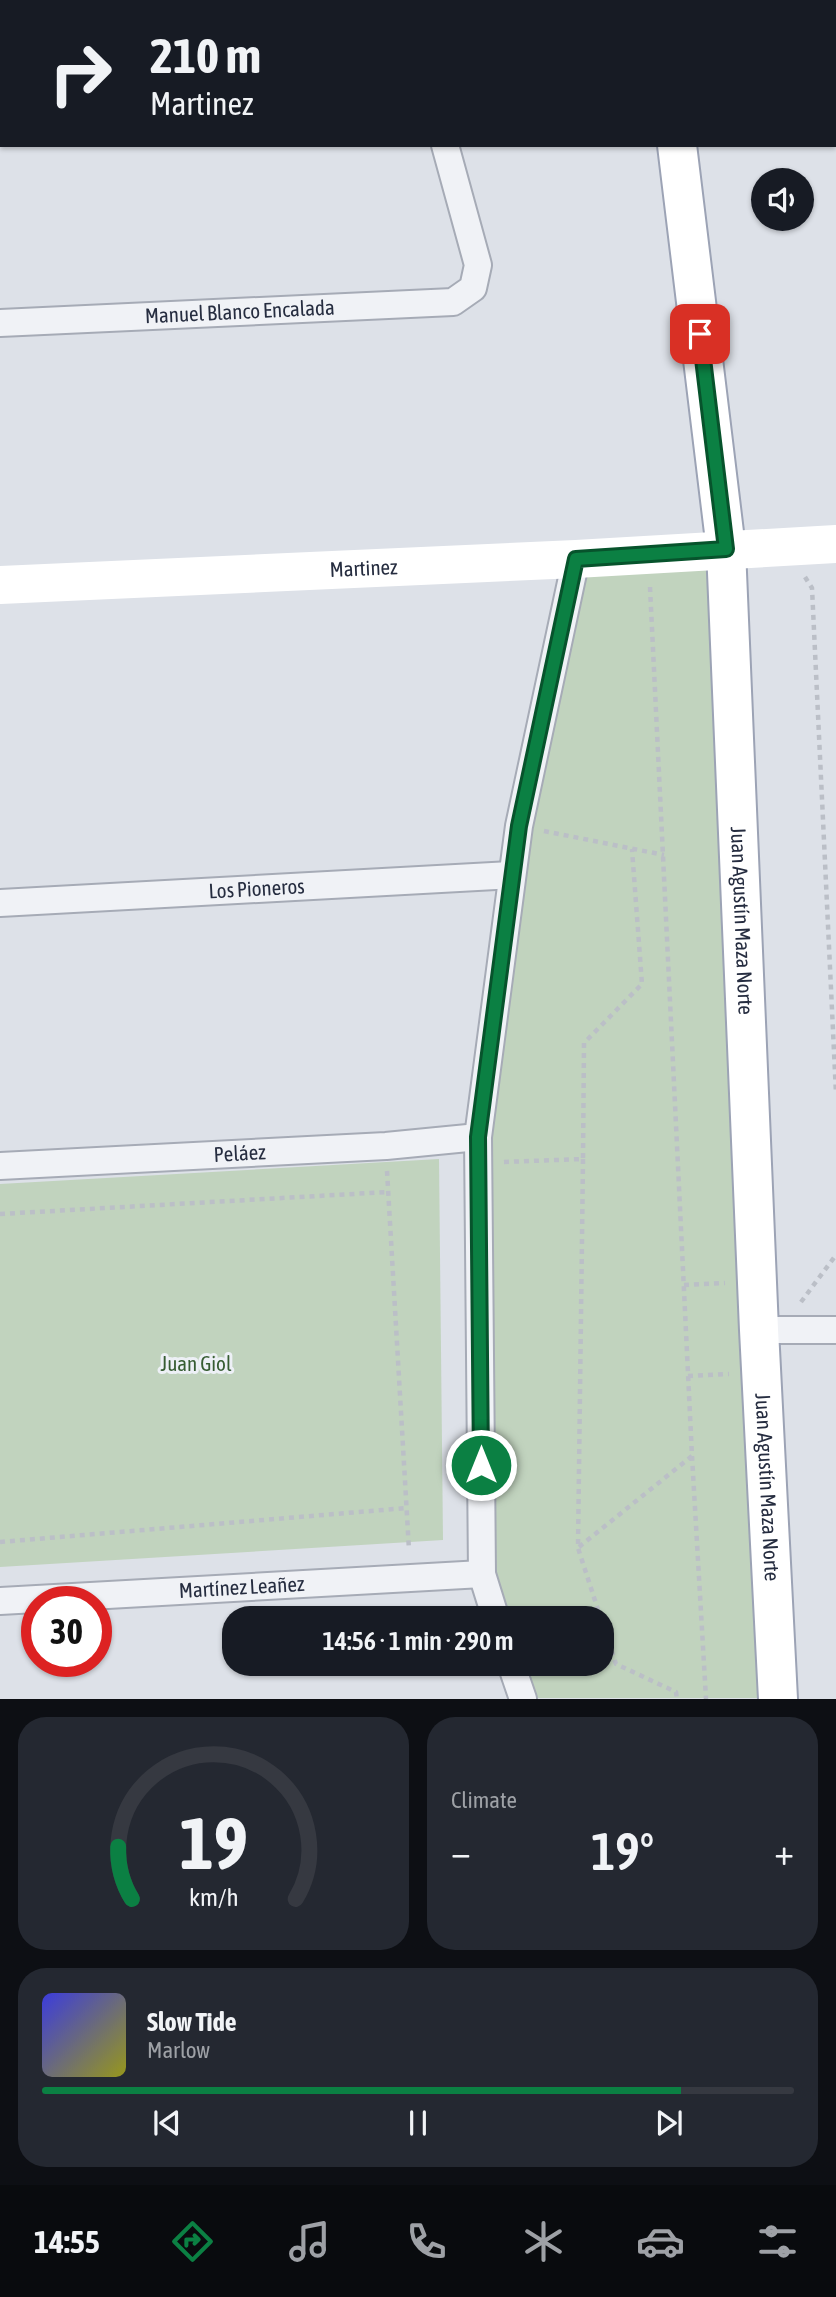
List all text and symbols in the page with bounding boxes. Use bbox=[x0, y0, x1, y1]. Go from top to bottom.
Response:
text: 210 m bbox=[150, 27, 261, 83]
icon: right bbox=[35, 28, 126, 119]
text: Martinez bbox=[150, 85, 254, 122]
map controls bbox=[751, 168, 814, 231]
button: sound bbox=[751, 168, 814, 231]
street label: Manuel Blanco Encalada bbox=[144, 295, 335, 327]
pin bbox=[670, 304, 730, 364]
icon: arrive bbox=[681, 315, 719, 353]
street label: Martinez bbox=[329, 554, 399, 581]
street label: Juan Agustín Maza Norte bbox=[727, 826, 759, 1015]
street label: Los Pioneros bbox=[208, 873, 305, 903]
street label: Peláez bbox=[213, 1139, 267, 1166]
park label: Juan Giol bbox=[160, 1351, 232, 1375]
street label: Juan Agustín Maza Norte bbox=[751, 1392, 785, 1582]
position arrow bbox=[444, 1428, 518, 1502]
street label: Martínez Leañez bbox=[178, 1571, 305, 1602]
speed limit sign: 30 bbox=[21, 1586, 112, 1677]
text: 14:56 · 1 min · 290 m bbox=[323, 1626, 513, 1656]
text: Climate bbox=[451, 1787, 517, 1813]
text: 19 bbox=[179, 1802, 248, 1885]
text: 19° bbox=[591, 1821, 654, 1881]
text: − bbox=[451, 1830, 471, 1873]
text: + bbox=[774, 1830, 794, 1873]
text: km/h bbox=[189, 1883, 238, 1911]
text: Slow Tide bbox=[147, 2007, 237, 2037]
text: Marlow bbox=[147, 2037, 210, 2063]
icon: previous bbox=[148, 2104, 186, 2142]
icon: pause bbox=[399, 2104, 437, 2142]
icon: next bbox=[650, 2104, 688, 2142]
icon: directions bbox=[168, 2217, 217, 2266]
icon: music bbox=[285, 2217, 334, 2266]
icon: phone bbox=[402, 2217, 451, 2266]
icon: climate bbox=[519, 2217, 568, 2266]
icon: car bbox=[636, 2217, 685, 2266]
icon: filters bbox=[753, 2217, 802, 2266]
text: 14:55 bbox=[34, 2223, 100, 2260]

